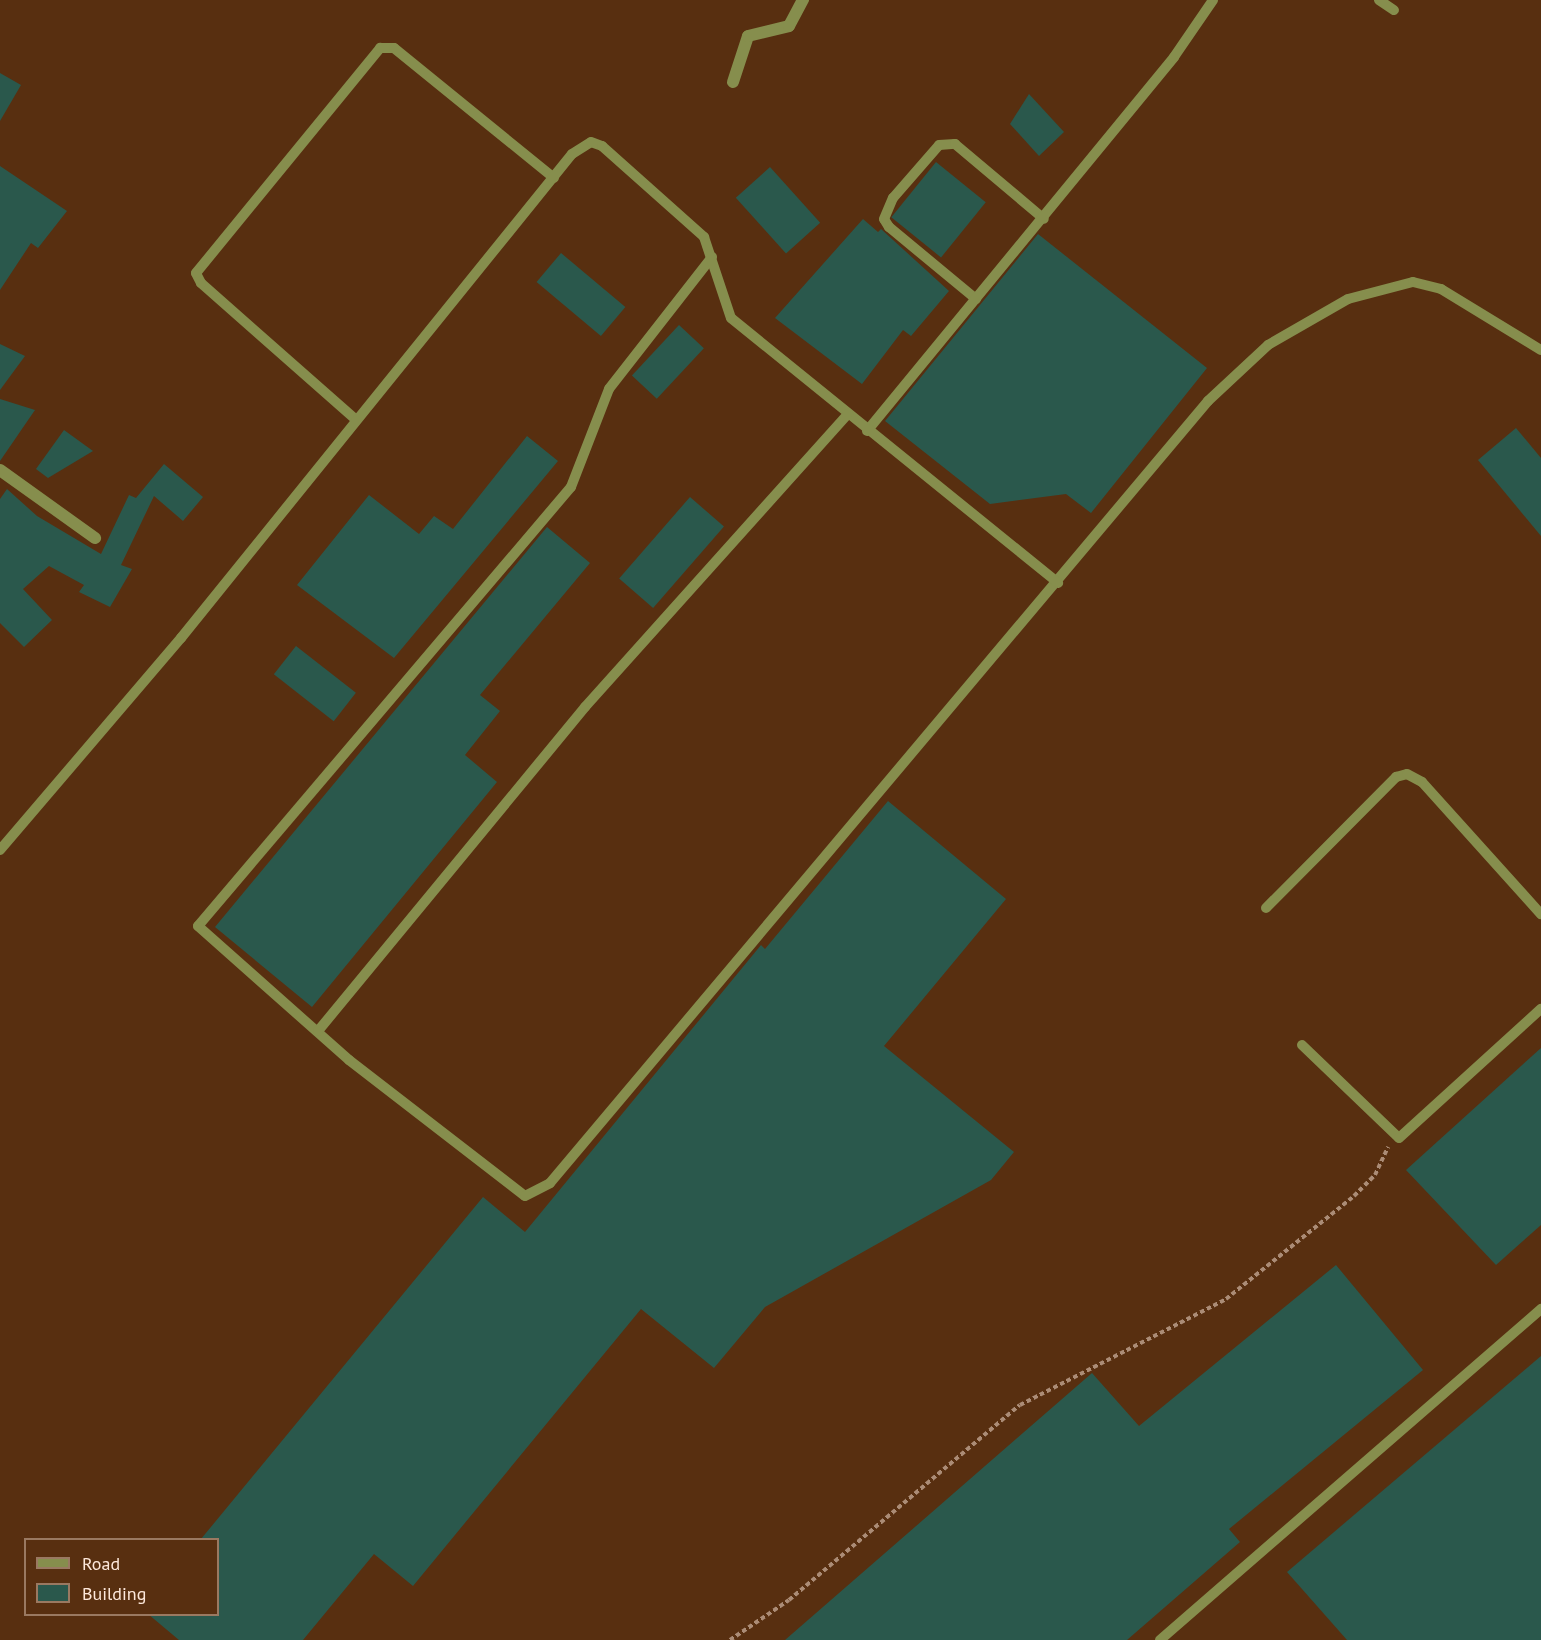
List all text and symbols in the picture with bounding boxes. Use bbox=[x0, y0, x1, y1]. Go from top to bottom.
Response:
legend bbox=[24, 1538, 219, 1616]
text: Road bbox=[82, 1552, 120, 1575]
text: Building bbox=[82, 1582, 146, 1605]

